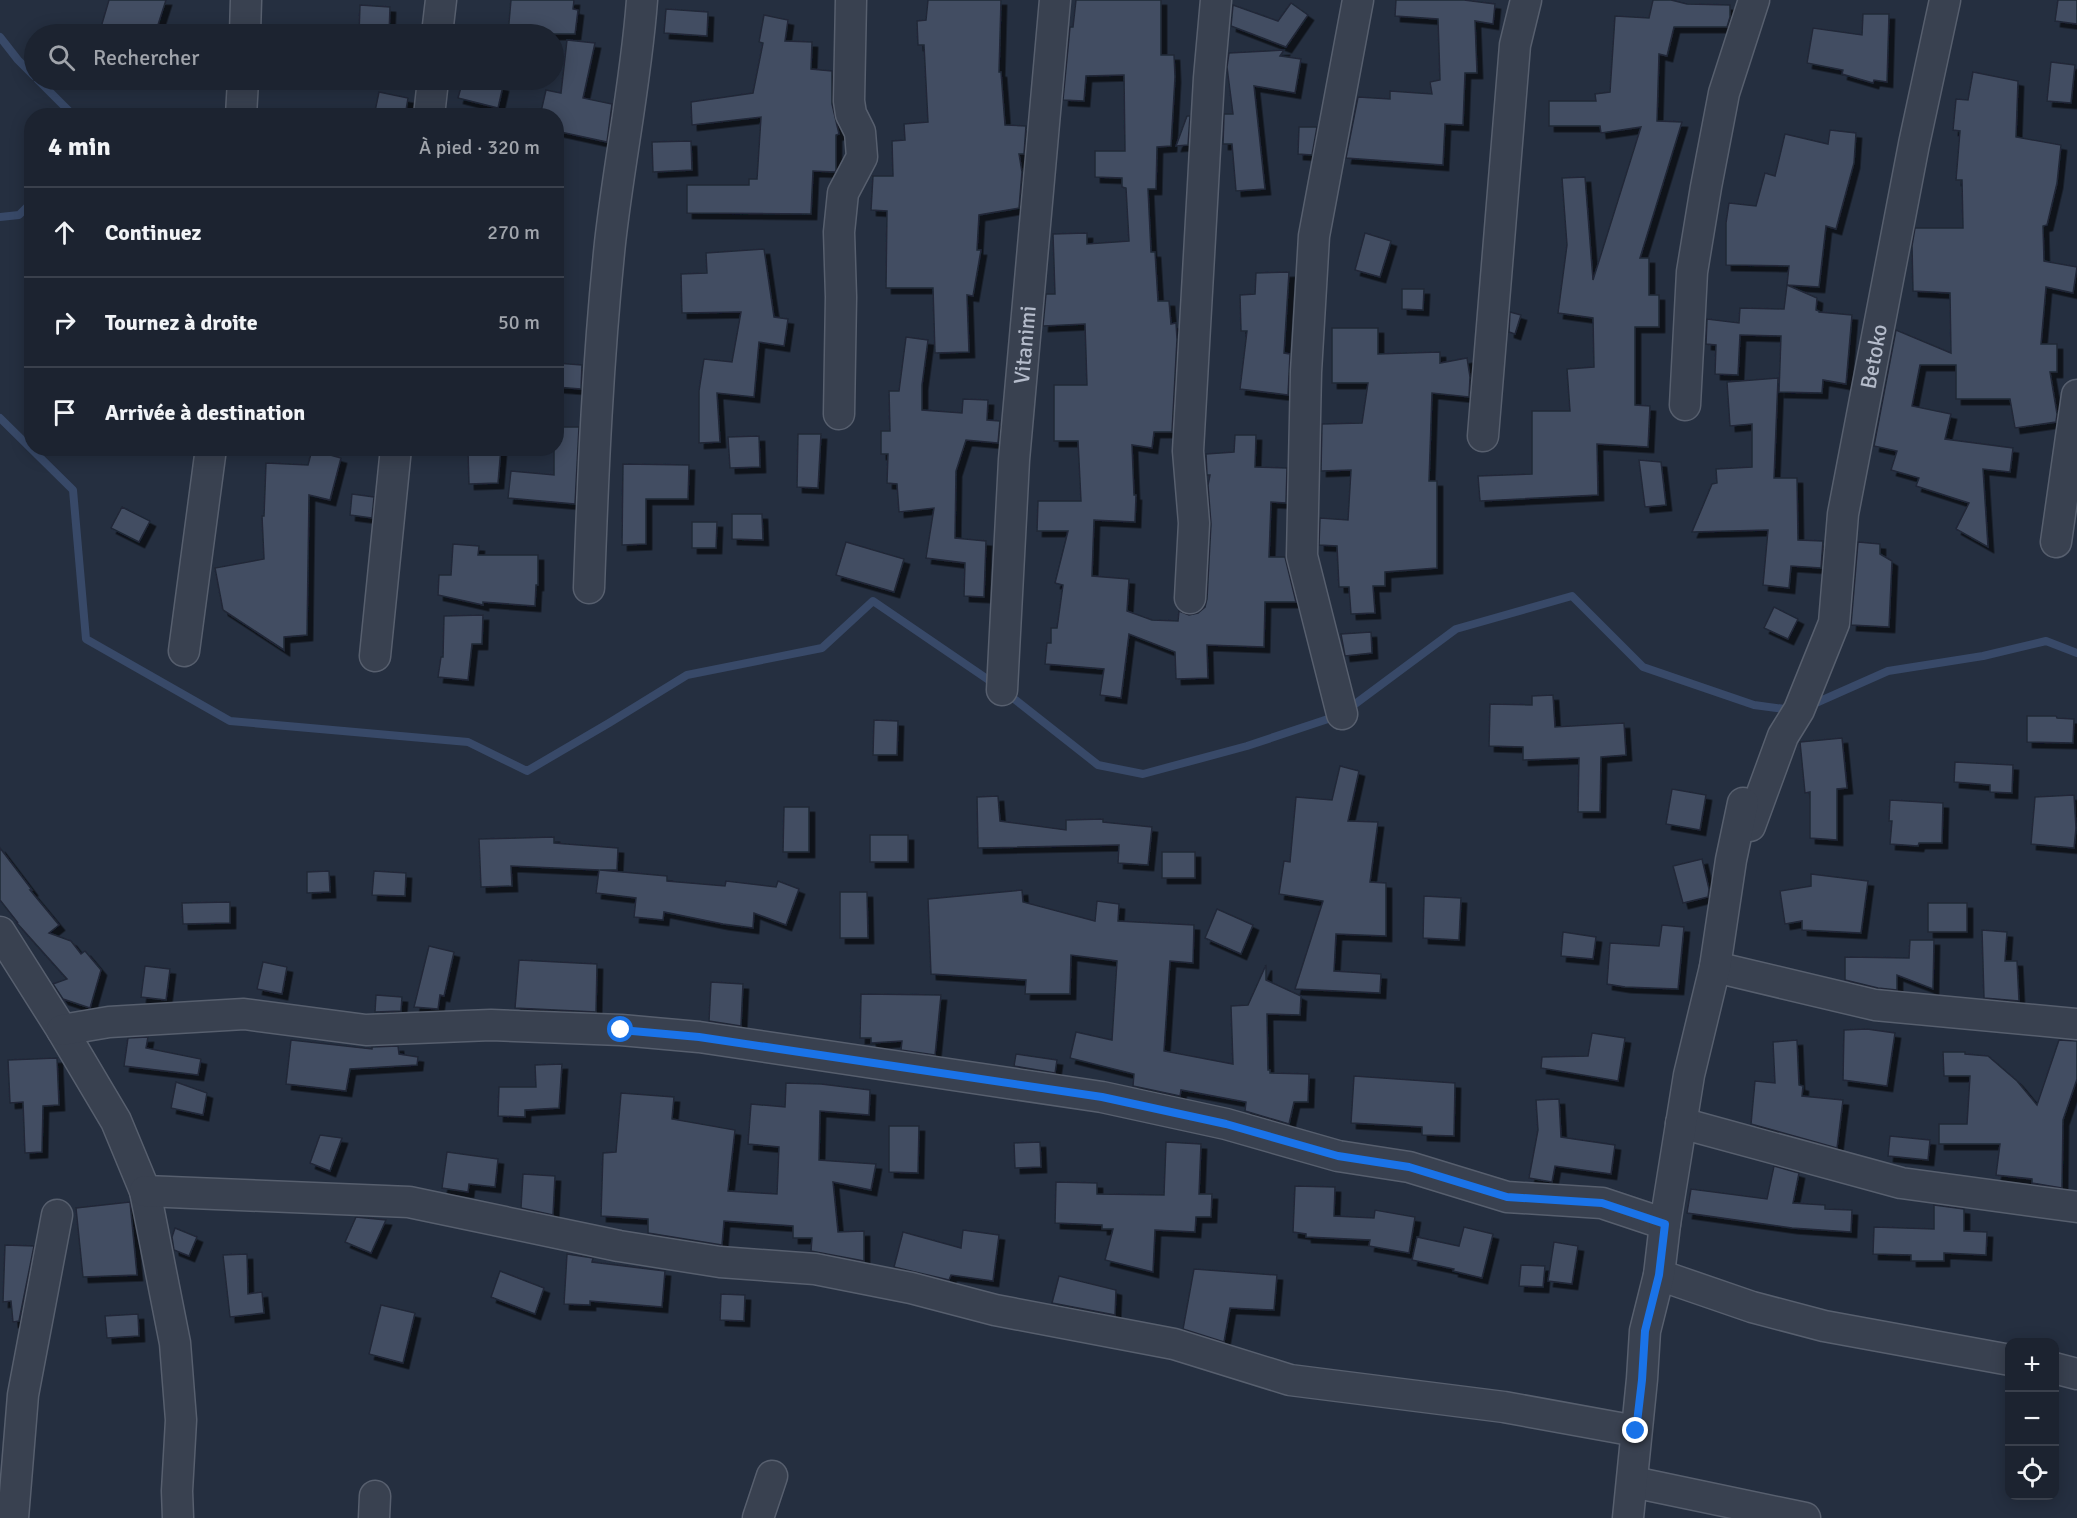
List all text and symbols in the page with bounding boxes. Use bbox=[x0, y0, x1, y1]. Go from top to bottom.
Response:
search box bbox=[24, 24, 564, 90]
icon: search bbox=[45, 41, 78, 74]
text: Rechercher bbox=[93, 44, 199, 71]
text: 4 min bbox=[48, 131, 111, 163]
text: À pied · 320 m bbox=[419, 135, 540, 160]
icon: ahead bbox=[48, 216, 81, 249]
text: Continuez bbox=[105, 219, 201, 246]
text: 270 m bbox=[487, 220, 540, 245]
street label: Vitanimi bbox=[1007, 304, 1041, 385]
icon: right bbox=[48, 306, 81, 339]
text: Tournez à droite bbox=[105, 309, 258, 336]
text: 50 m bbox=[498, 310, 540, 335]
street label: Betoko bbox=[1854, 322, 1893, 391]
icon: arrive bbox=[48, 396, 81, 429]
text: Arrivée à destination bbox=[105, 399, 305, 426]
route start bbox=[607, 1016, 633, 1042]
map controls bbox=[2005, 1338, 2059, 1500]
button: + bbox=[2005, 1338, 2059, 1392]
button: − bbox=[2005, 1392, 2059, 1446]
route end bbox=[1622, 1417, 1648, 1443]
button: locate bbox=[2005, 1446, 2059, 1500]

